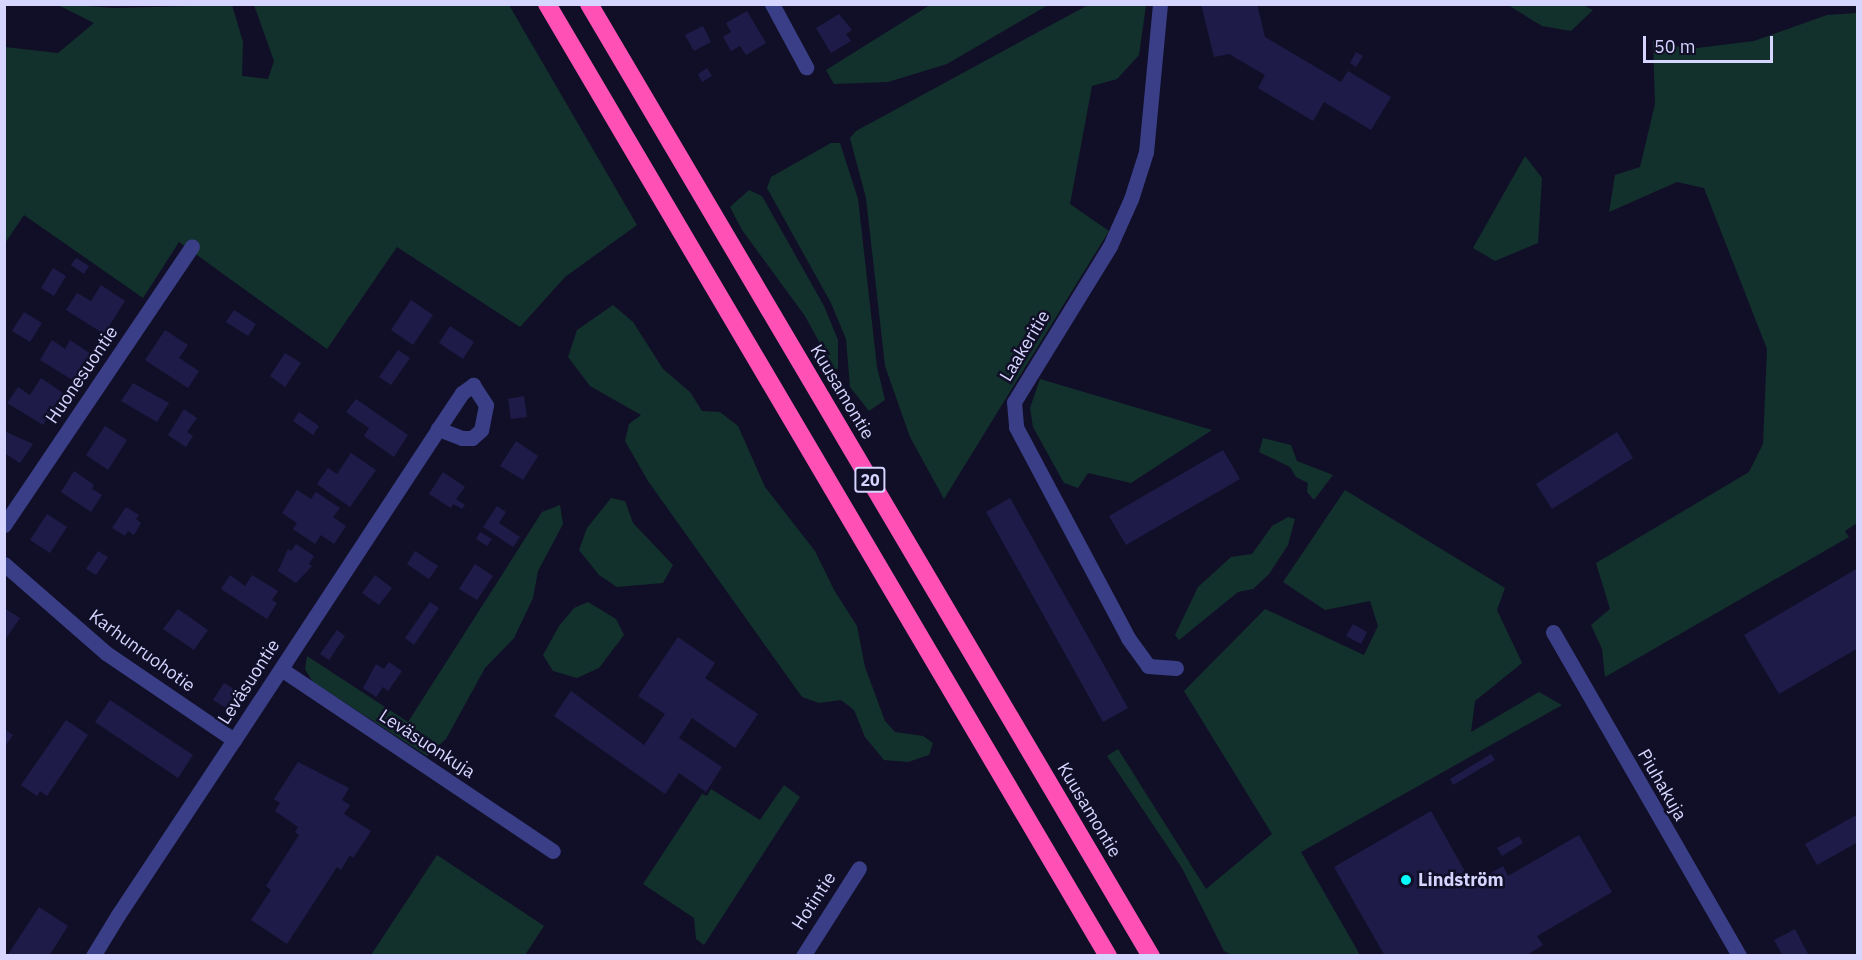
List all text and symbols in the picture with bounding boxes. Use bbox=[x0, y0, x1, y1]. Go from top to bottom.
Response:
scale bar bbox=[1646, 24, 1776, 62]
text: 50 m bbox=[1654, 35, 1696, 58]
street label: Laakeritie bbox=[995, 307, 1055, 385]
street label: Huonesuontie bbox=[41, 322, 123, 428]
street label: Kuusamontie bbox=[805, 341, 879, 443]
road number: 20 bbox=[854, 467, 886, 493]
street label: Karhunruohotie bbox=[85, 605, 199, 697]
street label: Leväsuontie bbox=[214, 635, 284, 729]
street label: Leväsuonkuja bbox=[375, 705, 479, 783]
street label: Piuhakuja bbox=[1633, 745, 1691, 825]
street label: Kuusamontie bbox=[1052, 759, 1126, 861]
street label: Hotintie bbox=[787, 868, 841, 934]
place label: Lindström bbox=[1418, 869, 1504, 891]
marker: Lindström bbox=[1399, 873, 1413, 887]

